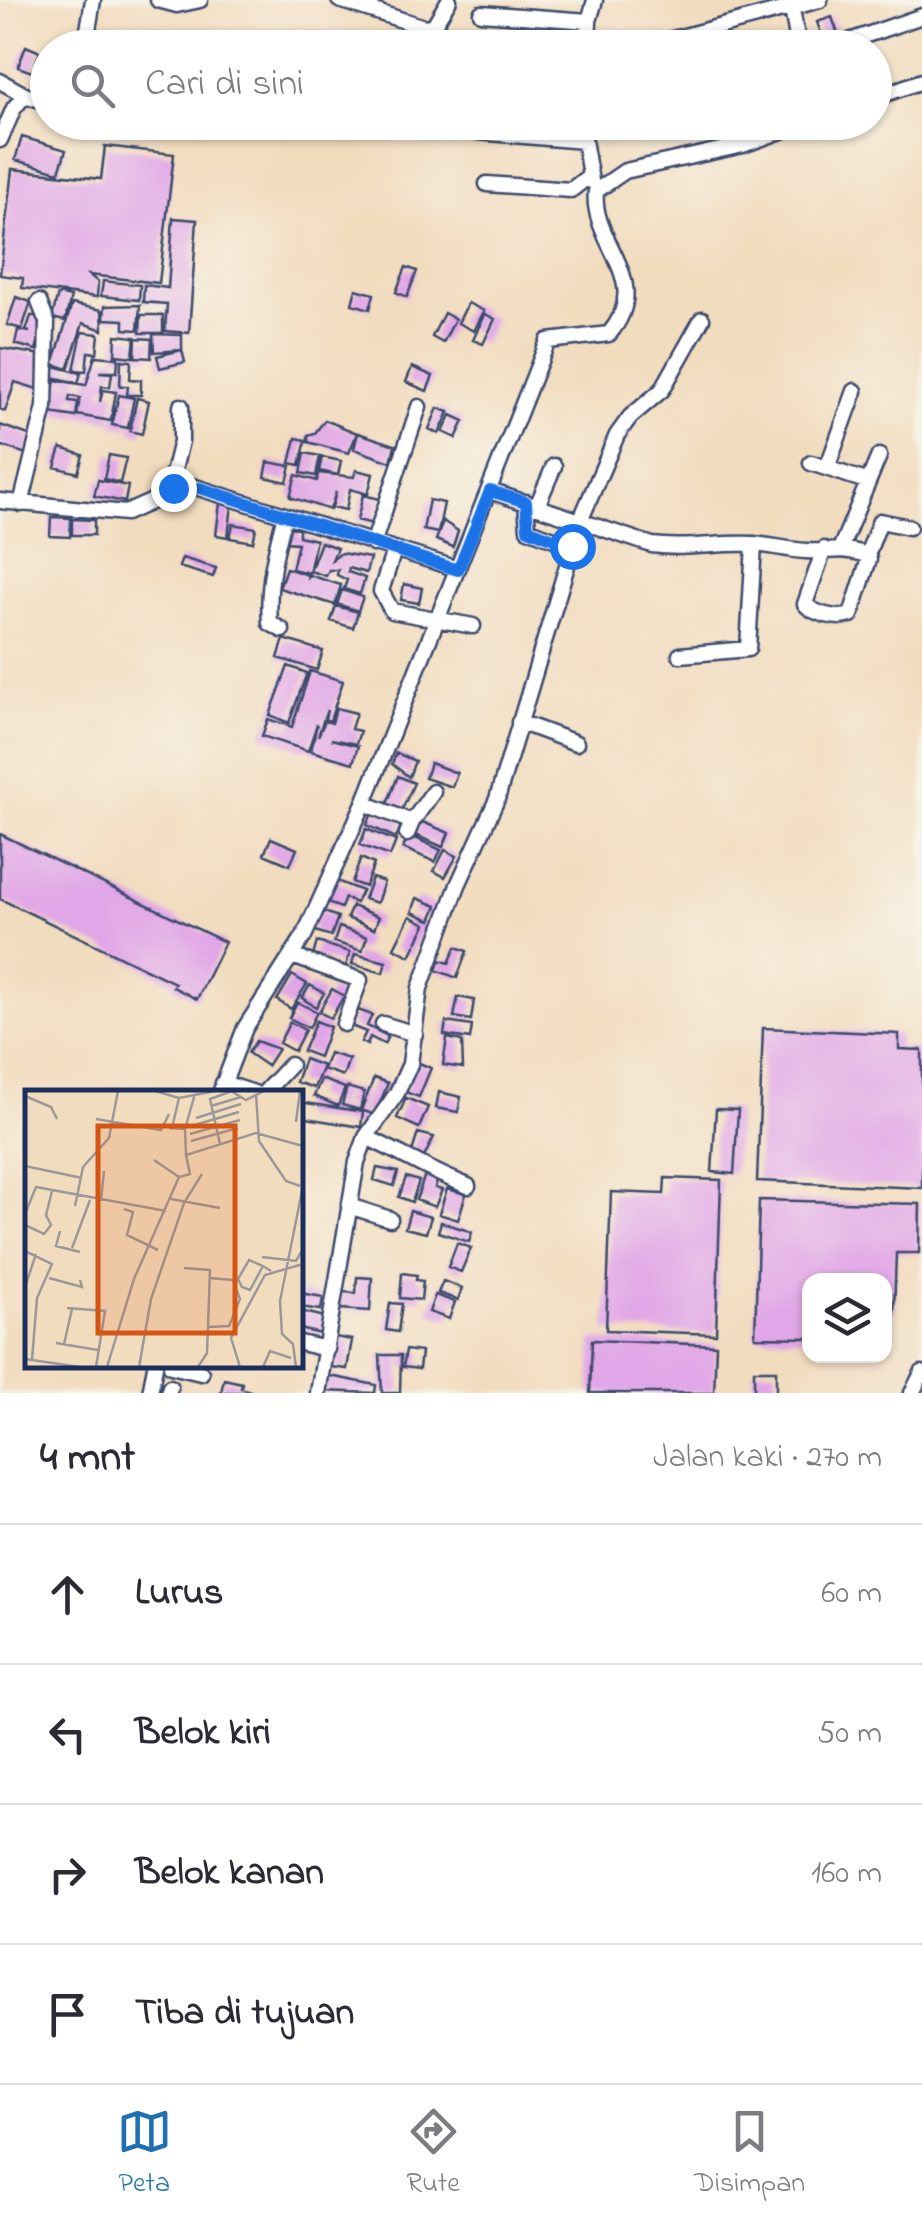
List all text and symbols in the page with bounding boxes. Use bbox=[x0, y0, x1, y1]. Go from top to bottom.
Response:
search box bbox=[30, 30, 892, 140]
text: Cari di sini bbox=[145, 57, 304, 113]
icon: search bbox=[65, 58, 120, 113]
route end bbox=[151, 466, 197, 512]
route start bbox=[550, 524, 596, 570]
inset map bbox=[25, 1090, 302, 1368]
map controls bbox=[802, 1273, 892, 1363]
button: layers bbox=[802, 1273, 892, 1363]
text: 4 mnt bbox=[40, 1428, 135, 1489]
text: Jalan kaki · 270 m bbox=[653, 1435, 882, 1482]
text: Lurus bbox=[135, 1566, 223, 1622]
icon: ahead bbox=[40, 1567, 95, 1622]
text: 60 m bbox=[821, 1571, 882, 1618]
text: Belok kiri bbox=[135, 1706, 271, 1762]
icon: left bbox=[40, 1707, 95, 1762]
text: 50 m bbox=[817, 1711, 882, 1758]
text: Belok kanan bbox=[135, 1846, 324, 1902]
icon: right bbox=[40, 1847, 95, 1902]
text: 160 m bbox=[811, 1851, 882, 1898]
text: Tiba di tujuan bbox=[135, 1986, 354, 2042]
icon: arrive bbox=[40, 1987, 95, 2042]
tab: Peta bbox=[117, 2104, 172, 2205]
tab: Rute bbox=[406, 2104, 461, 2205]
tab: Disimpan bbox=[694, 2104, 805, 2205]

